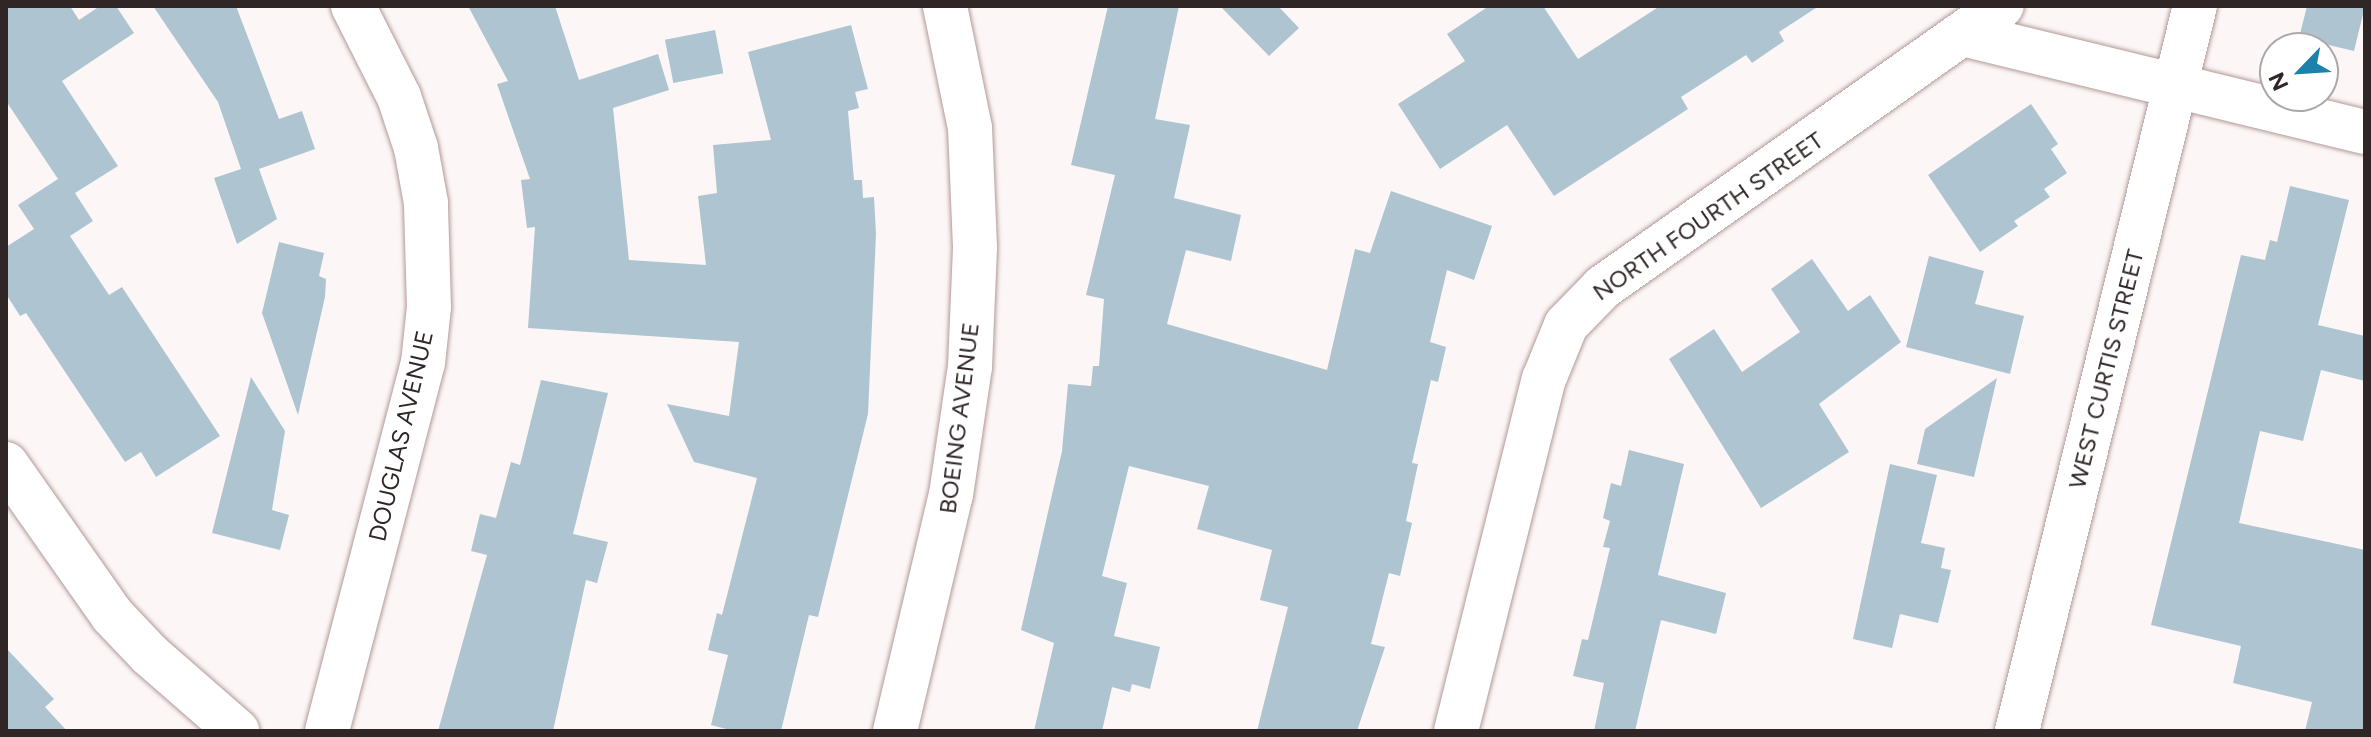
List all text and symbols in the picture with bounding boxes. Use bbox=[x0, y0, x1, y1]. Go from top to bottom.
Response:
north arrow bbox=[2259, 32, 2339, 112]
text: N bbox=[2263, 68, 2294, 95]
street label: NORTH FOURTH STREET bbox=[1587, 125, 1829, 307]
street label: WEST CURTIS STREET bbox=[2062, 246, 2150, 492]
street label: BOEING AVENUE bbox=[933, 321, 985, 515]
street label: DOUGLAS AVENUE bbox=[363, 328, 439, 544]

